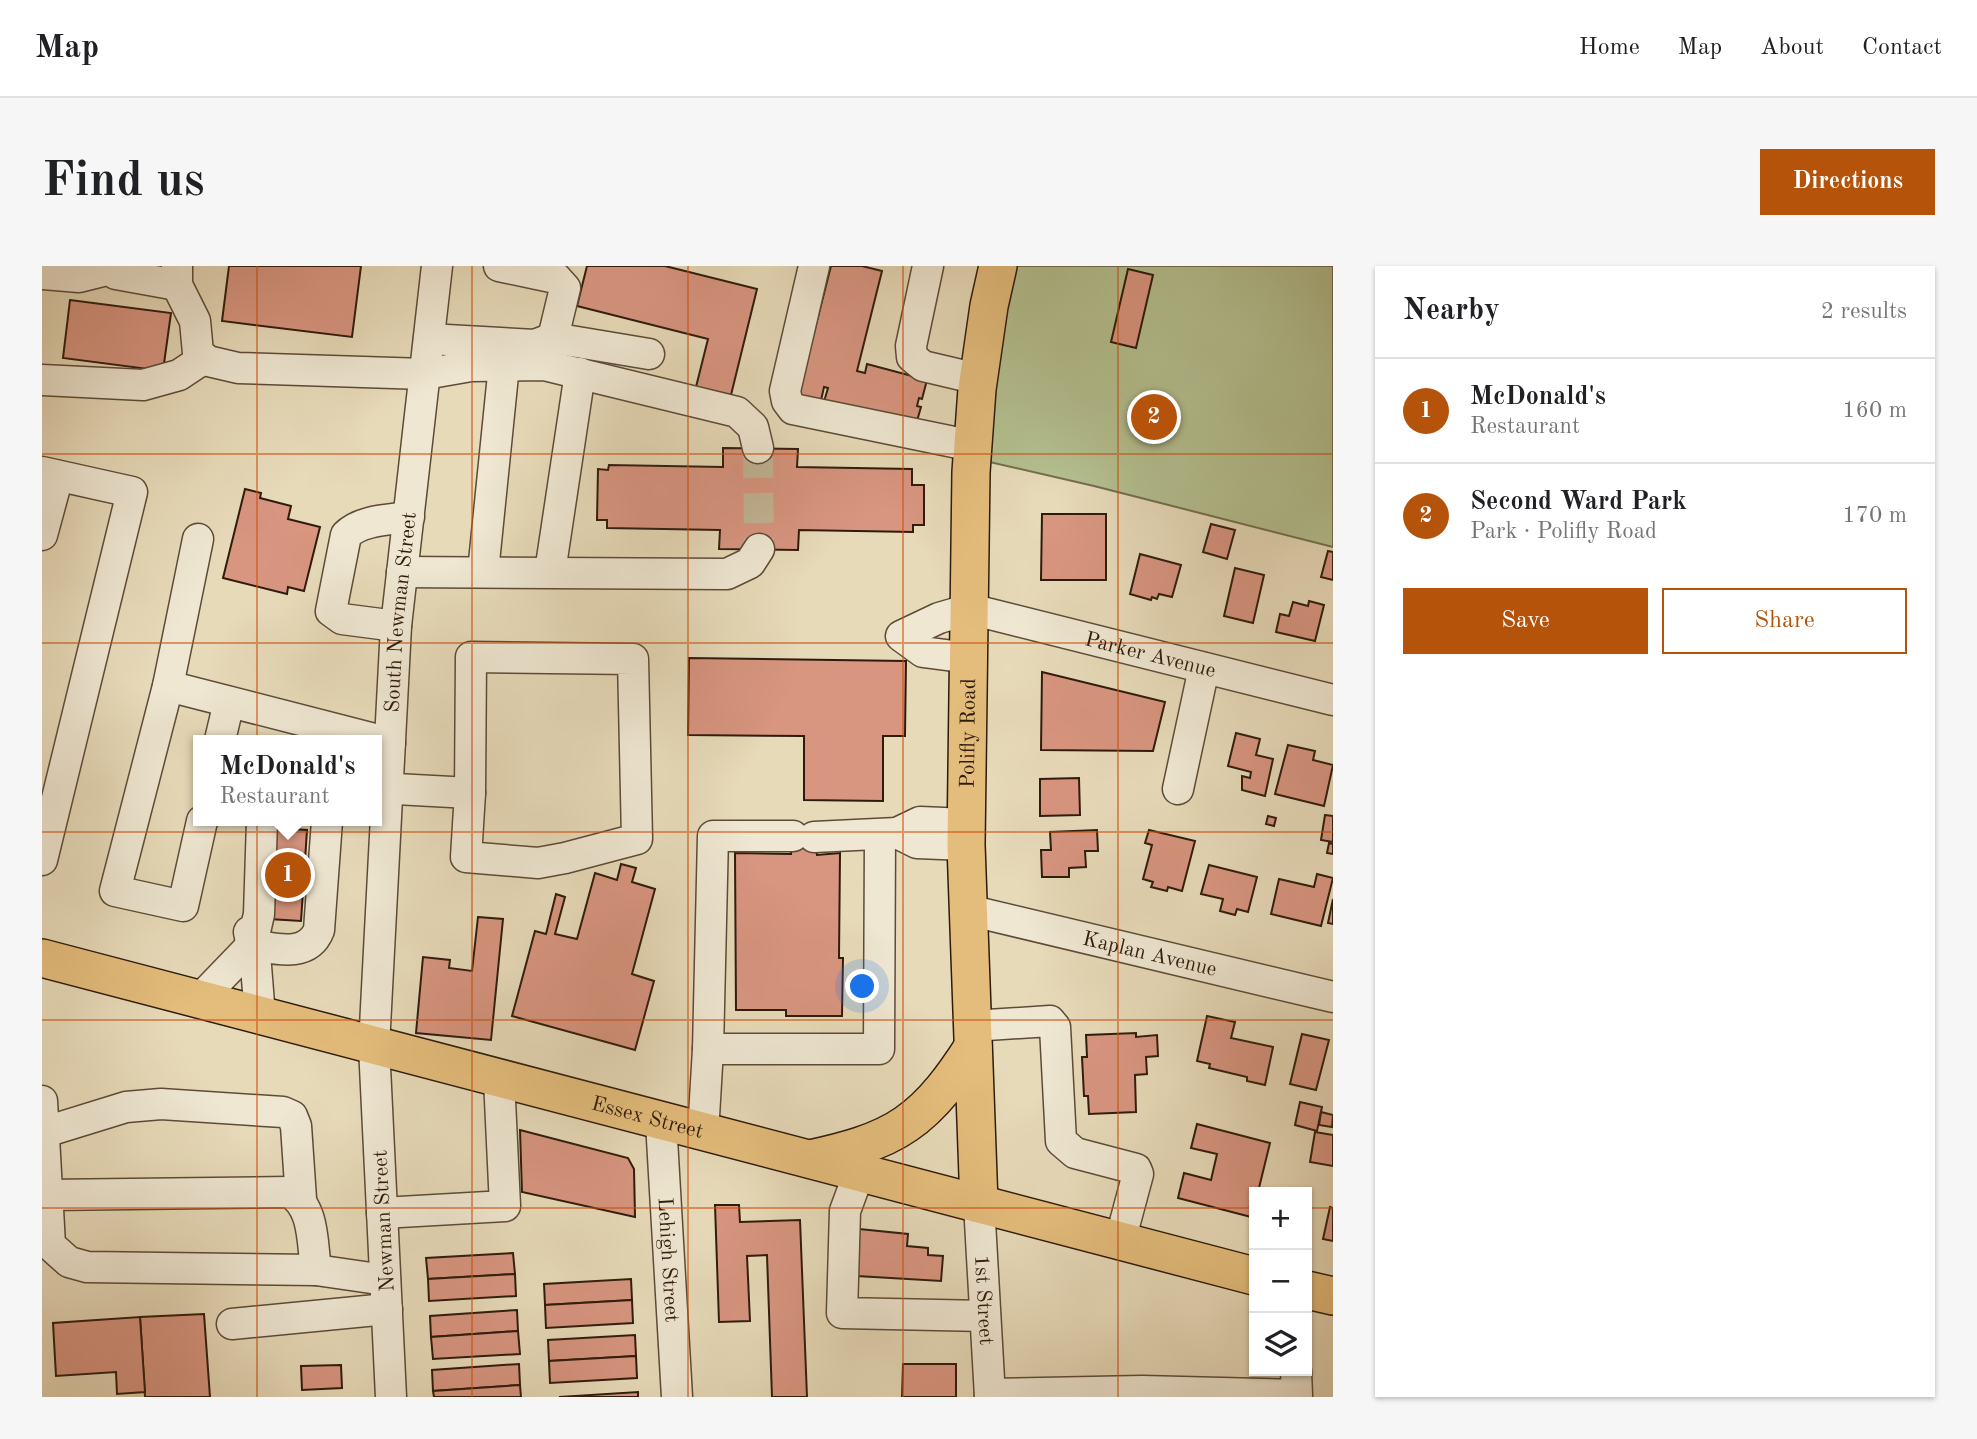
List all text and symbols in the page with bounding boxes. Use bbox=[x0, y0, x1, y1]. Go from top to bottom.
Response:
text: Map bbox=[35, 32, 99, 65]
text: Home bbox=[1579, 36, 1640, 60]
text: Map bbox=[1678, 36, 1722, 60]
text: About bbox=[1760, 36, 1824, 60]
text: Contact bbox=[1862, 36, 1942, 60]
button: Directions bbox=[1760, 149, 1935, 215]
text: Find us bbox=[42, 158, 205, 207]
text: Nearby bbox=[1403, 296, 1500, 326]
text: 2 results bbox=[1821, 300, 1907, 323]
text: McDonald's bbox=[1470, 384, 1606, 410]
pin: 2 bbox=[1131, 391, 1177, 443]
text: 1 bbox=[1419, 399, 1433, 422]
text: 160 m bbox=[1842, 399, 1907, 422]
text: Restaurant bbox=[1470, 415, 1580, 438]
text: Second Ward Park bbox=[1470, 489, 1687, 515]
text: 2 bbox=[1419, 504, 1433, 527]
text: 170 m bbox=[1842, 504, 1907, 527]
street label: South Newman Street bbox=[382, 511, 421, 713]
text: Park · Polifly Road bbox=[1470, 520, 1657, 543]
button: Save bbox=[1403, 588, 1648, 654]
button: Share bbox=[1662, 588, 1907, 654]
street label: Parker Avenue bbox=[1082, 629, 1218, 682]
street label: Polifly Road bbox=[958, 678, 980, 788]
popup bbox=[193, 735, 382, 826]
text: McDonald's bbox=[220, 754, 355, 780]
text: Restaurant bbox=[220, 785, 330, 808]
pin: 1 bbox=[265, 849, 311, 901]
street label: Kaplan Avenue bbox=[1080, 929, 1219, 981]
your location bbox=[845, 969, 879, 1003]
street label: Essex Street bbox=[589, 1094, 705, 1143]
street label: Newman Street bbox=[370, 1149, 399, 1292]
map controls bbox=[1249, 1187, 1312, 1376]
button: + bbox=[1249, 1187, 1312, 1250]
street label: Lehigh Street bbox=[653, 1197, 682, 1323]
button: − bbox=[1249, 1250, 1312, 1313]
street label: 1st Street bbox=[970, 1254, 996, 1346]
button: layers bbox=[1249, 1313, 1312, 1376]

